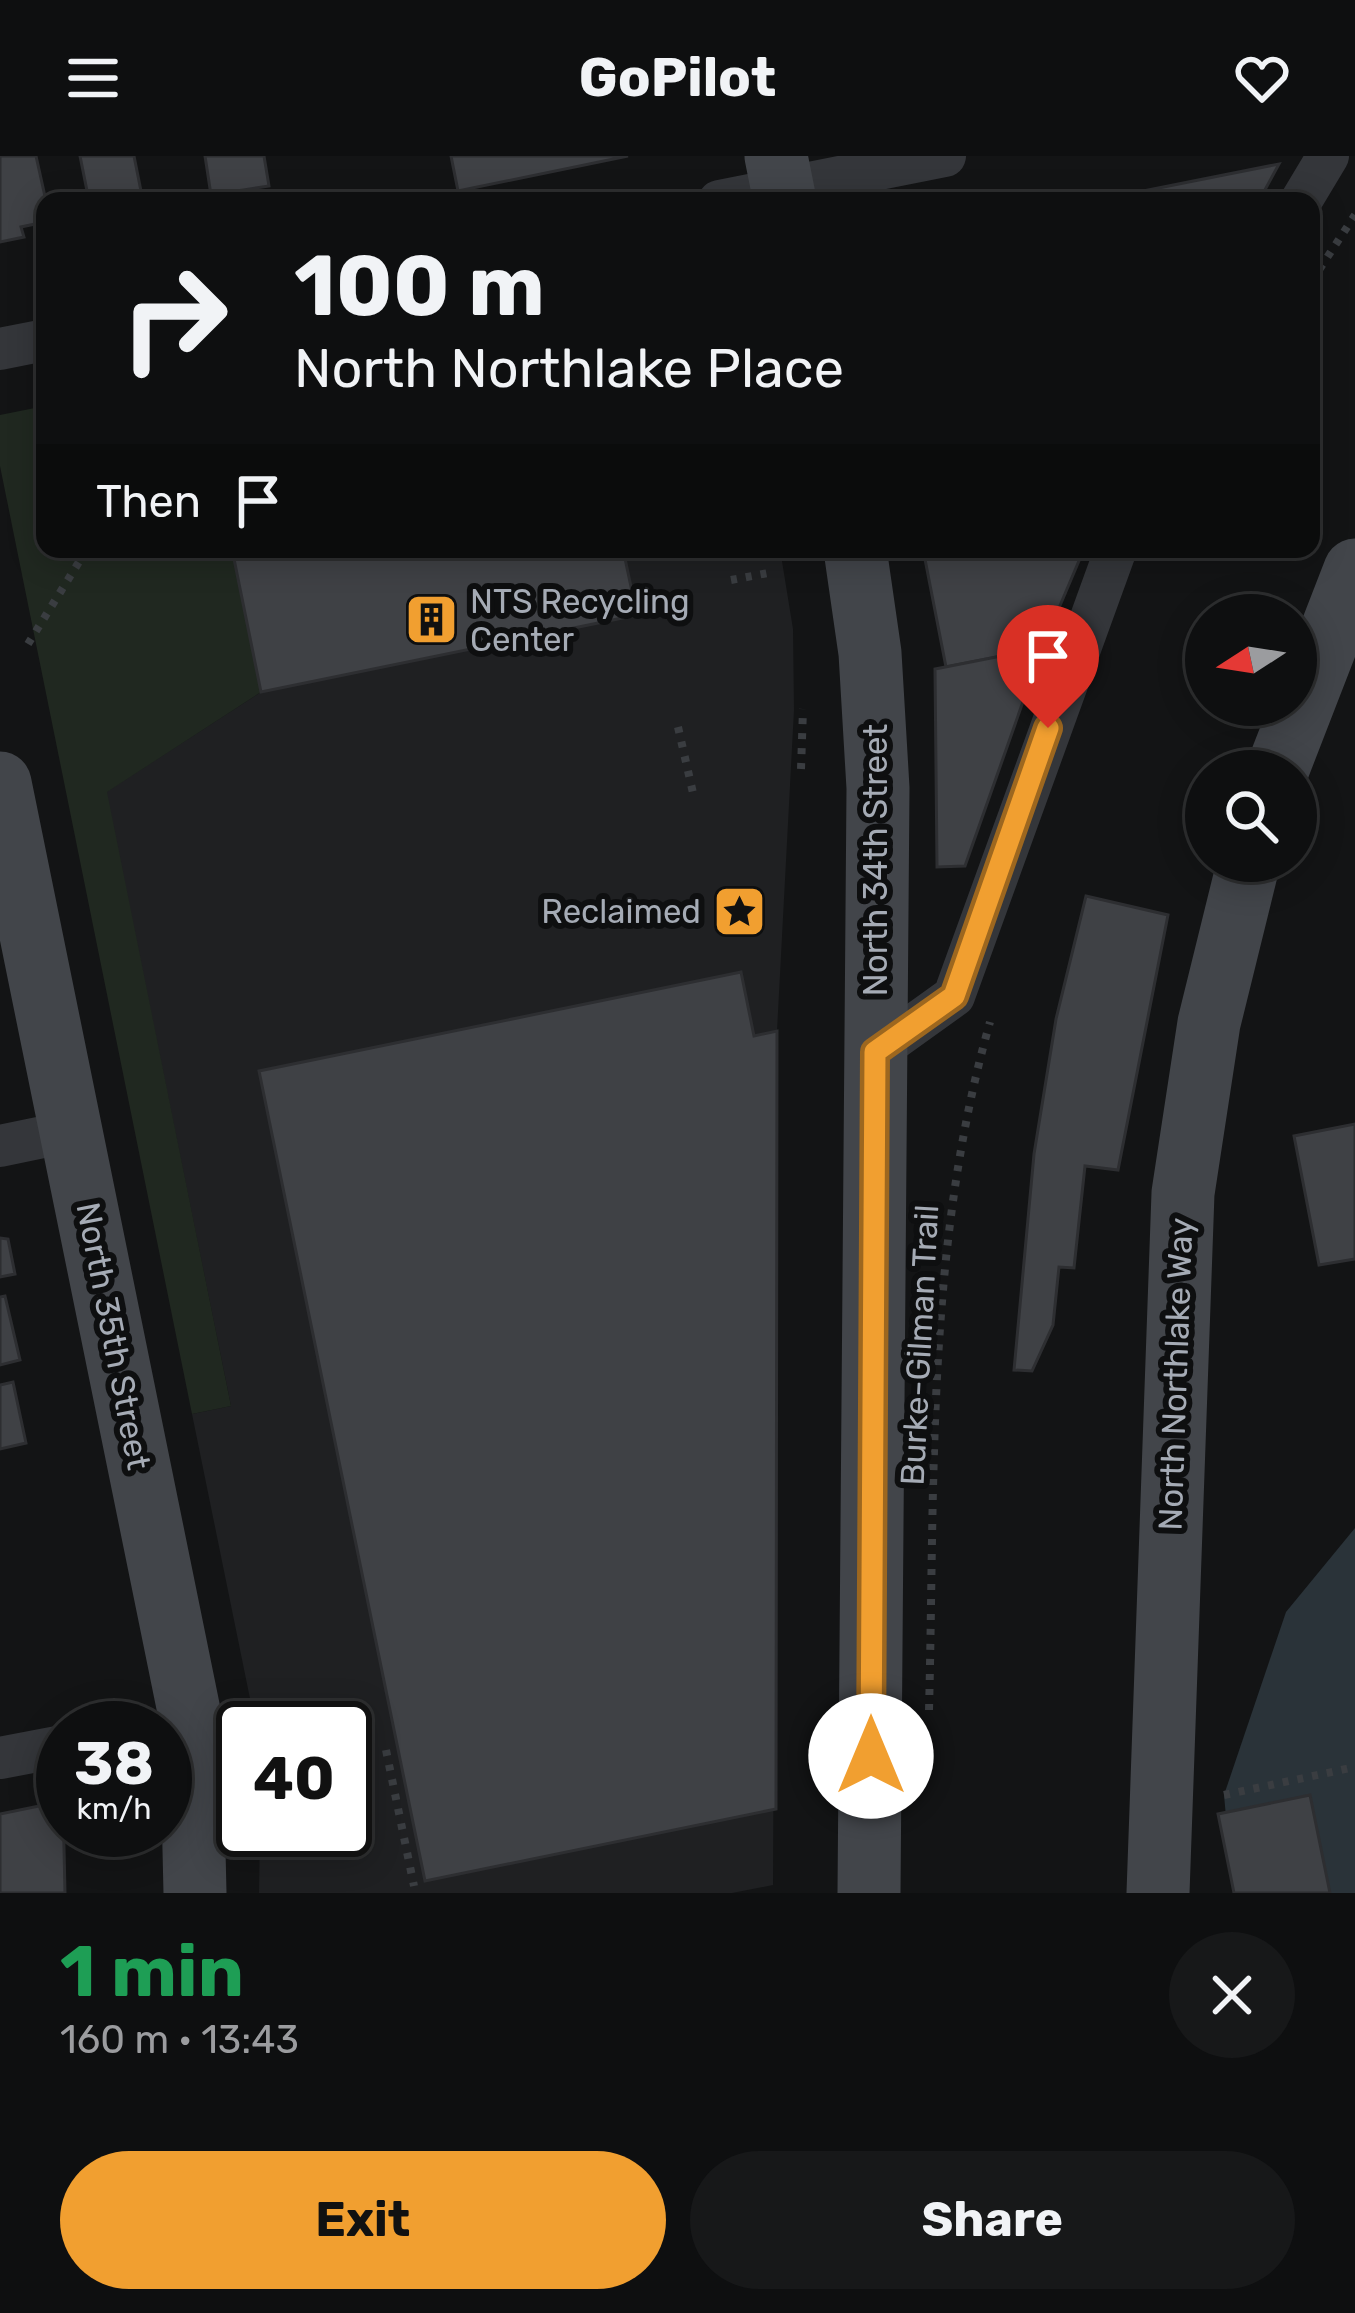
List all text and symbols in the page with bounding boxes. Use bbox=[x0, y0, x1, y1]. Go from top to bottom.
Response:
icon: menu bbox=[60, 45, 126, 111]
icon: heart bbox=[1229, 45, 1295, 111]
text: GoPilot bbox=[579, 46, 776, 110]
text: 100 m bbox=[294, 236, 545, 336]
icon: right bbox=[96, 240, 252, 396]
text: North Northlake Place bbox=[294, 337, 844, 401]
icon: arrive bbox=[225, 468, 291, 534]
text: Then bbox=[96, 475, 201, 528]
place label: NTS Recycling Center bbox=[470, 582, 690, 659]
building icon: NTS Recycling Center bbox=[403, 592, 459, 648]
north arrow bbox=[1185, 594, 1317, 726]
map controls bbox=[1185, 594, 1317, 882]
pin bbox=[997, 605, 1099, 728]
icon: arrive bbox=[1015, 623, 1081, 689]
street label: North 34th Street bbox=[856, 724, 895, 996]
button: search bbox=[1185, 750, 1317, 882]
place icon: Reclaimed bbox=[712, 883, 768, 939]
place label: Reclaimed bbox=[541, 892, 701, 931]
street label: North 35th Street bbox=[68, 1199, 159, 1473]
street label: Burke-Gilman Trail bbox=[893, 1204, 946, 1487]
street label: North Northlake Way bbox=[1151, 1217, 1200, 1531]
position arrow bbox=[808, 1693, 934, 1819]
speed limit sign: 40 bbox=[216, 1701, 372, 1857]
text: 38 bbox=[74, 1728, 154, 1799]
text: km/h bbox=[77, 1791, 151, 1827]
text: 1 min bbox=[60, 1929, 244, 2014]
button: close bbox=[1169, 1932, 1295, 2058]
text: 160 m · 13:43 bbox=[60, 2017, 299, 2063]
button: Exit bbox=[60, 2151, 666, 2289]
button: Share bbox=[690, 2151, 1295, 2289]

